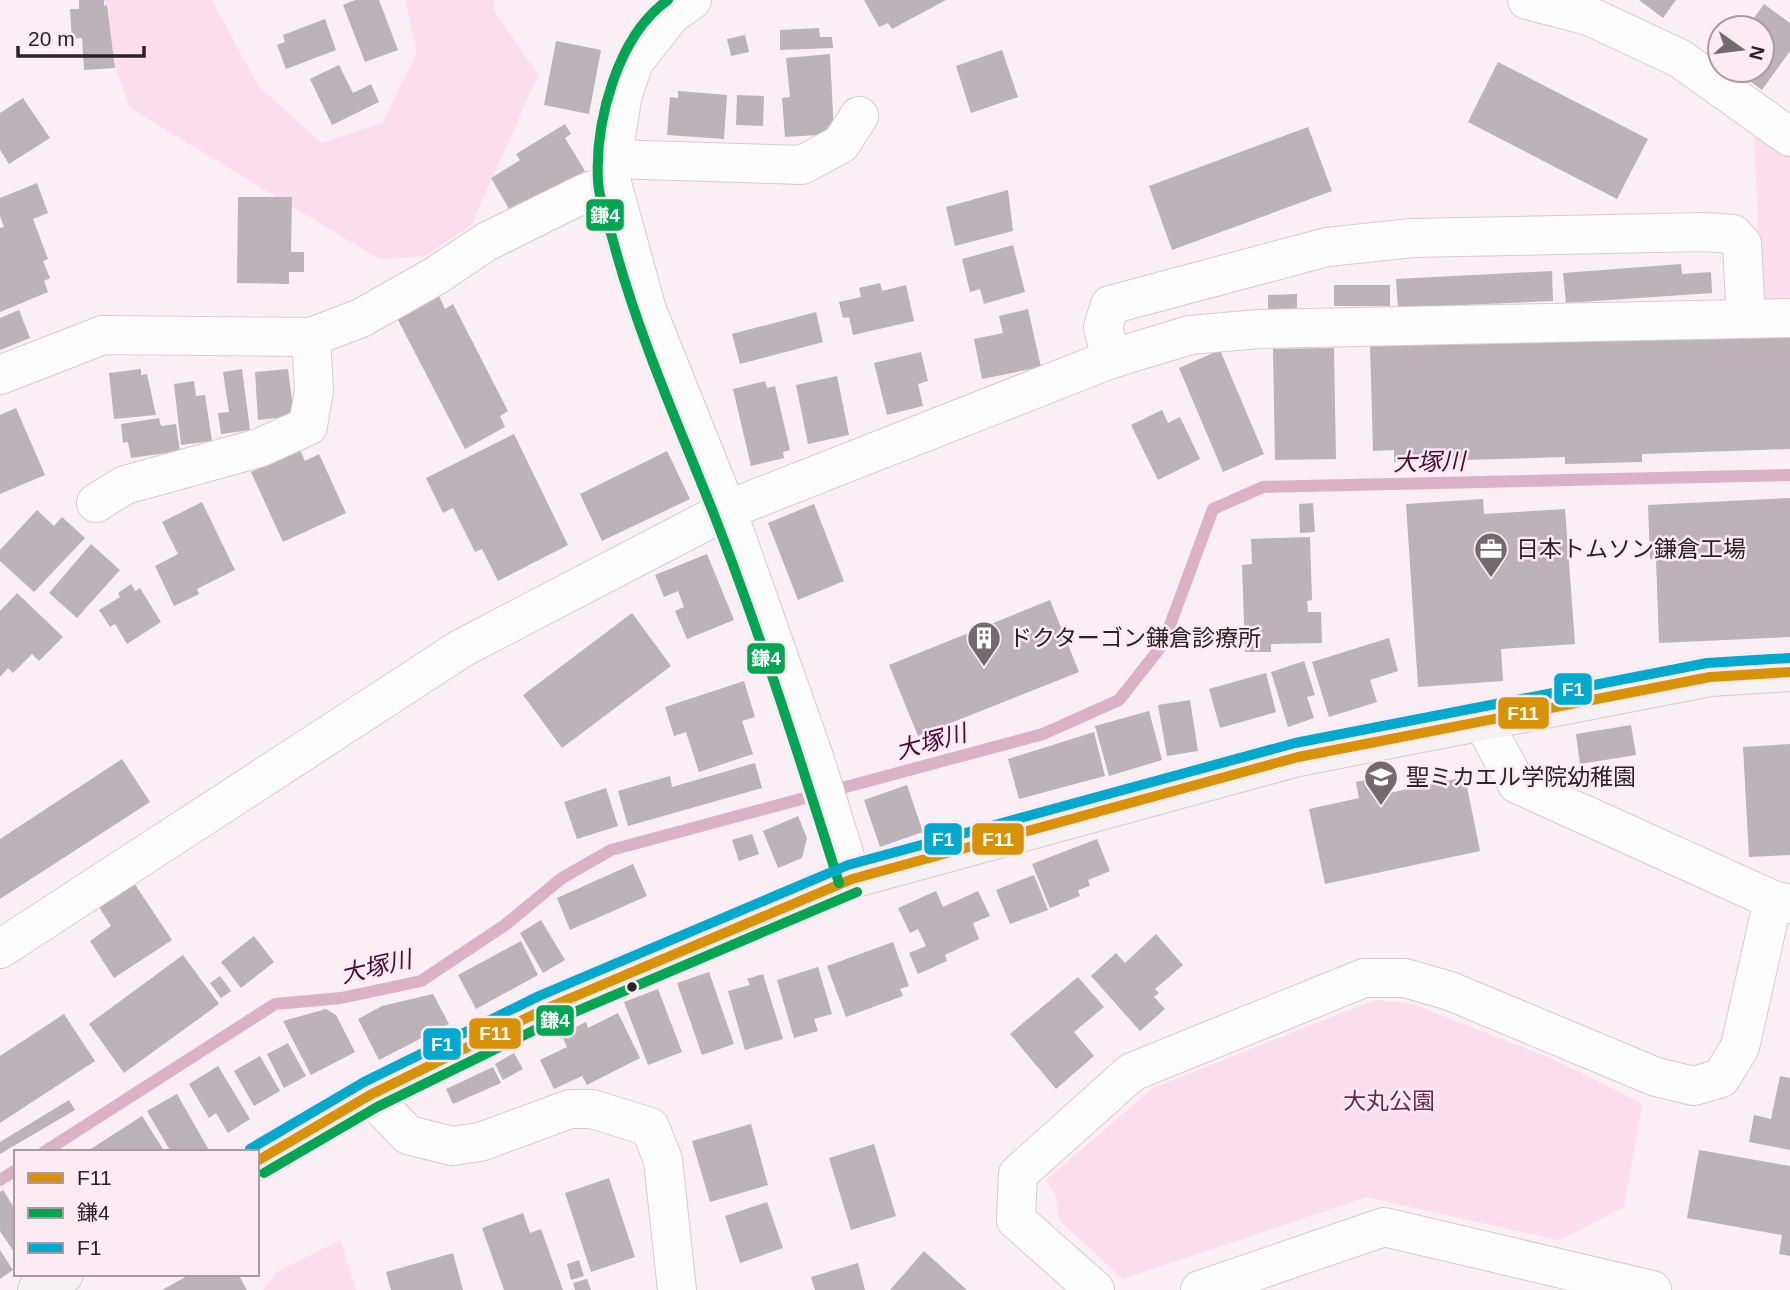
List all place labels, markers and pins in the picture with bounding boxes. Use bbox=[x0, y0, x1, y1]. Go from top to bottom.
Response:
office icon: 日本トムソン鎌倉工場 bbox=[1472, 530, 1510, 579]
place label: 日本トムソン鎌倉工場 bbox=[1516, 536, 1746, 562]
building icon: ドクターゴン鎌倉診療所 bbox=[965, 619, 1003, 668]
place label: ドクターゴン鎌倉診療所 bbox=[1009, 625, 1261, 651]
school or university icon: 聖ミカエル学院幼稚園 bbox=[1362, 758, 1400, 807]
place label: 聖ミカエル学院幼稚園 bbox=[1406, 764, 1636, 790]
unlabelled marker bbox=[625, 980, 639, 994]

